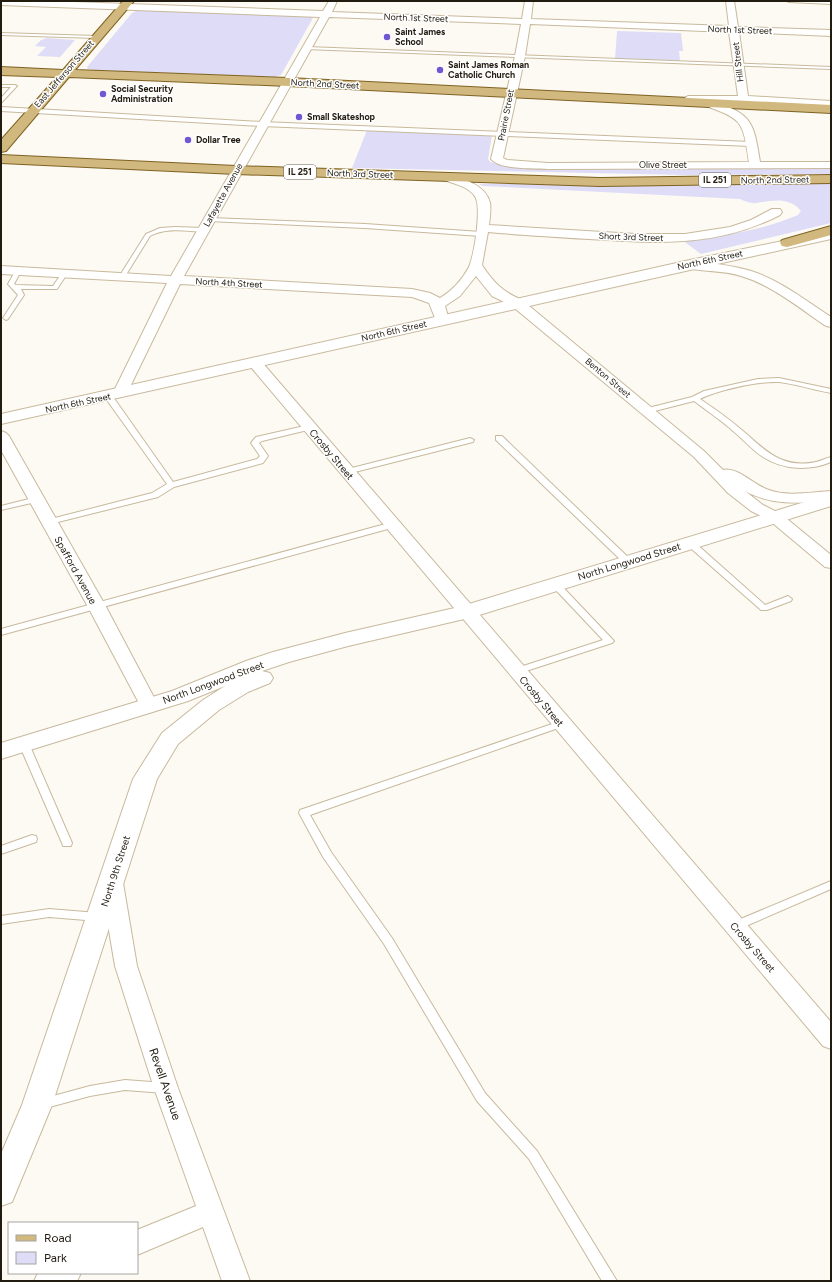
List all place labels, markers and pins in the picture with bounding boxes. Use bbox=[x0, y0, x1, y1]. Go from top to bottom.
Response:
place label: Saint James School bbox=[395, 26, 446, 47]
marker: Saint James School bbox=[382, 32, 392, 42]
place label: Saint James Roman Catholic Church bbox=[448, 59, 529, 80]
marker: Saint James Roman Catholic Church bbox=[435, 65, 445, 75]
place label: Social Security Administration bbox=[111, 83, 174, 104]
marker: Social Security Administration bbox=[98, 89, 108, 99]
place label: Small Skateshop bbox=[307, 111, 376, 122]
marker: Small Skateshop bbox=[294, 112, 304, 122]
place label: Dollar Tree bbox=[196, 134, 241, 145]
marker: Dollar Tree bbox=[183, 135, 193, 145]

